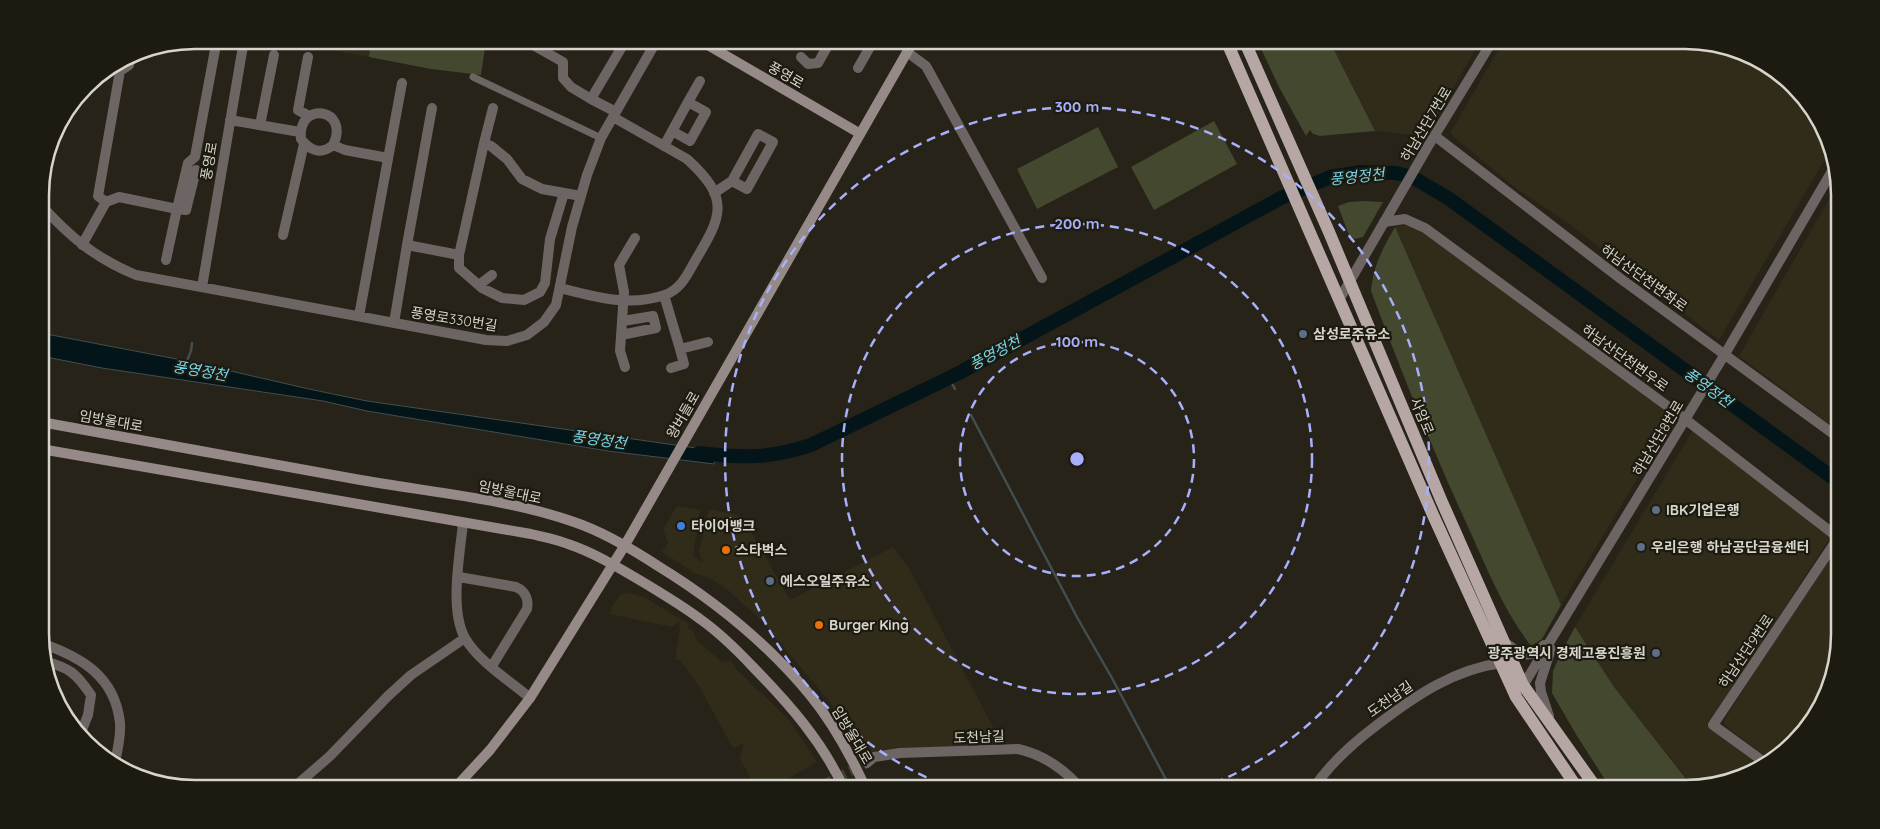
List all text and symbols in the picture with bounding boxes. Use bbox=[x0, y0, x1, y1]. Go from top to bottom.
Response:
street label: 풍영로 bbox=[765, 58, 807, 93]
street label: 하남산단7번로 bbox=[1397, 83, 1456, 165]
text: 300 m bbox=[1055, 97, 1099, 116]
street label: 풍영로 bbox=[197, 140, 221, 182]
water label: 풍영정천 bbox=[1329, 164, 1388, 189]
text: 200 m bbox=[1055, 214, 1100, 233]
street label: 하남산단천변좌로 bbox=[1597, 240, 1691, 316]
street label: 풍영로330번길 bbox=[409, 303, 499, 335]
street label: 하남산단천변우로 bbox=[1578, 320, 1672, 396]
place label: 삼성로주유소 bbox=[1313, 325, 1390, 343]
marker: 삼성로주유소 bbox=[1297, 328, 1309, 340]
water label: 풍영정천 bbox=[966, 330, 1026, 374]
text: 100 m bbox=[1056, 332, 1098, 351]
water label: 풍영정천 bbox=[171, 356, 231, 385]
water label: 풍영정천 bbox=[1680, 364, 1738, 413]
street label: 왕버들로 bbox=[662, 388, 704, 442]
street label: 사암로 bbox=[1406, 395, 1438, 437]
street label: 하남산단8번로 bbox=[1628, 397, 1688, 479]
street label: 임방울대로 bbox=[78, 407, 144, 435]
water label: 풍영정천 bbox=[570, 426, 630, 453]
centre of rings bbox=[1068, 450, 1086, 468]
street label: 임방울대로 bbox=[477, 477, 543, 508]
place label: IBK기업은행 bbox=[1666, 501, 1740, 519]
marker: IBK기업은행 bbox=[1650, 504, 1662, 516]
place label: 타이어뱅크 bbox=[691, 517, 756, 535]
marker: 타이어뱅크 bbox=[675, 520, 687, 532]
place label: 우리은행 하남공단금융센터 bbox=[1651, 538, 1809, 556]
place label: 스타벅스 bbox=[736, 541, 788, 559]
marker: 우리은행 하남공단금융센터 bbox=[1635, 541, 1647, 553]
marker: 스타벅스 bbox=[720, 544, 732, 556]
place label: 에스오일주유소 bbox=[780, 572, 870, 590]
marker: 에스오일주유소 bbox=[764, 575, 776, 587]
street label: 하남산단9번로 bbox=[1715, 611, 1777, 691]
place label: Burger King bbox=[829, 616, 909, 634]
marker: Burger King bbox=[813, 619, 825, 631]
place label: 광주광역시 경제고용진흥원 bbox=[1488, 644, 1646, 662]
marker: 광주광역시 경제고용진흥원 bbox=[1650, 647, 1662, 659]
street label: 도천남길 bbox=[1364, 677, 1416, 721]
street label: 임방울대로 bbox=[828, 703, 876, 767]
street label: 도천남길 bbox=[953, 727, 1005, 747]

